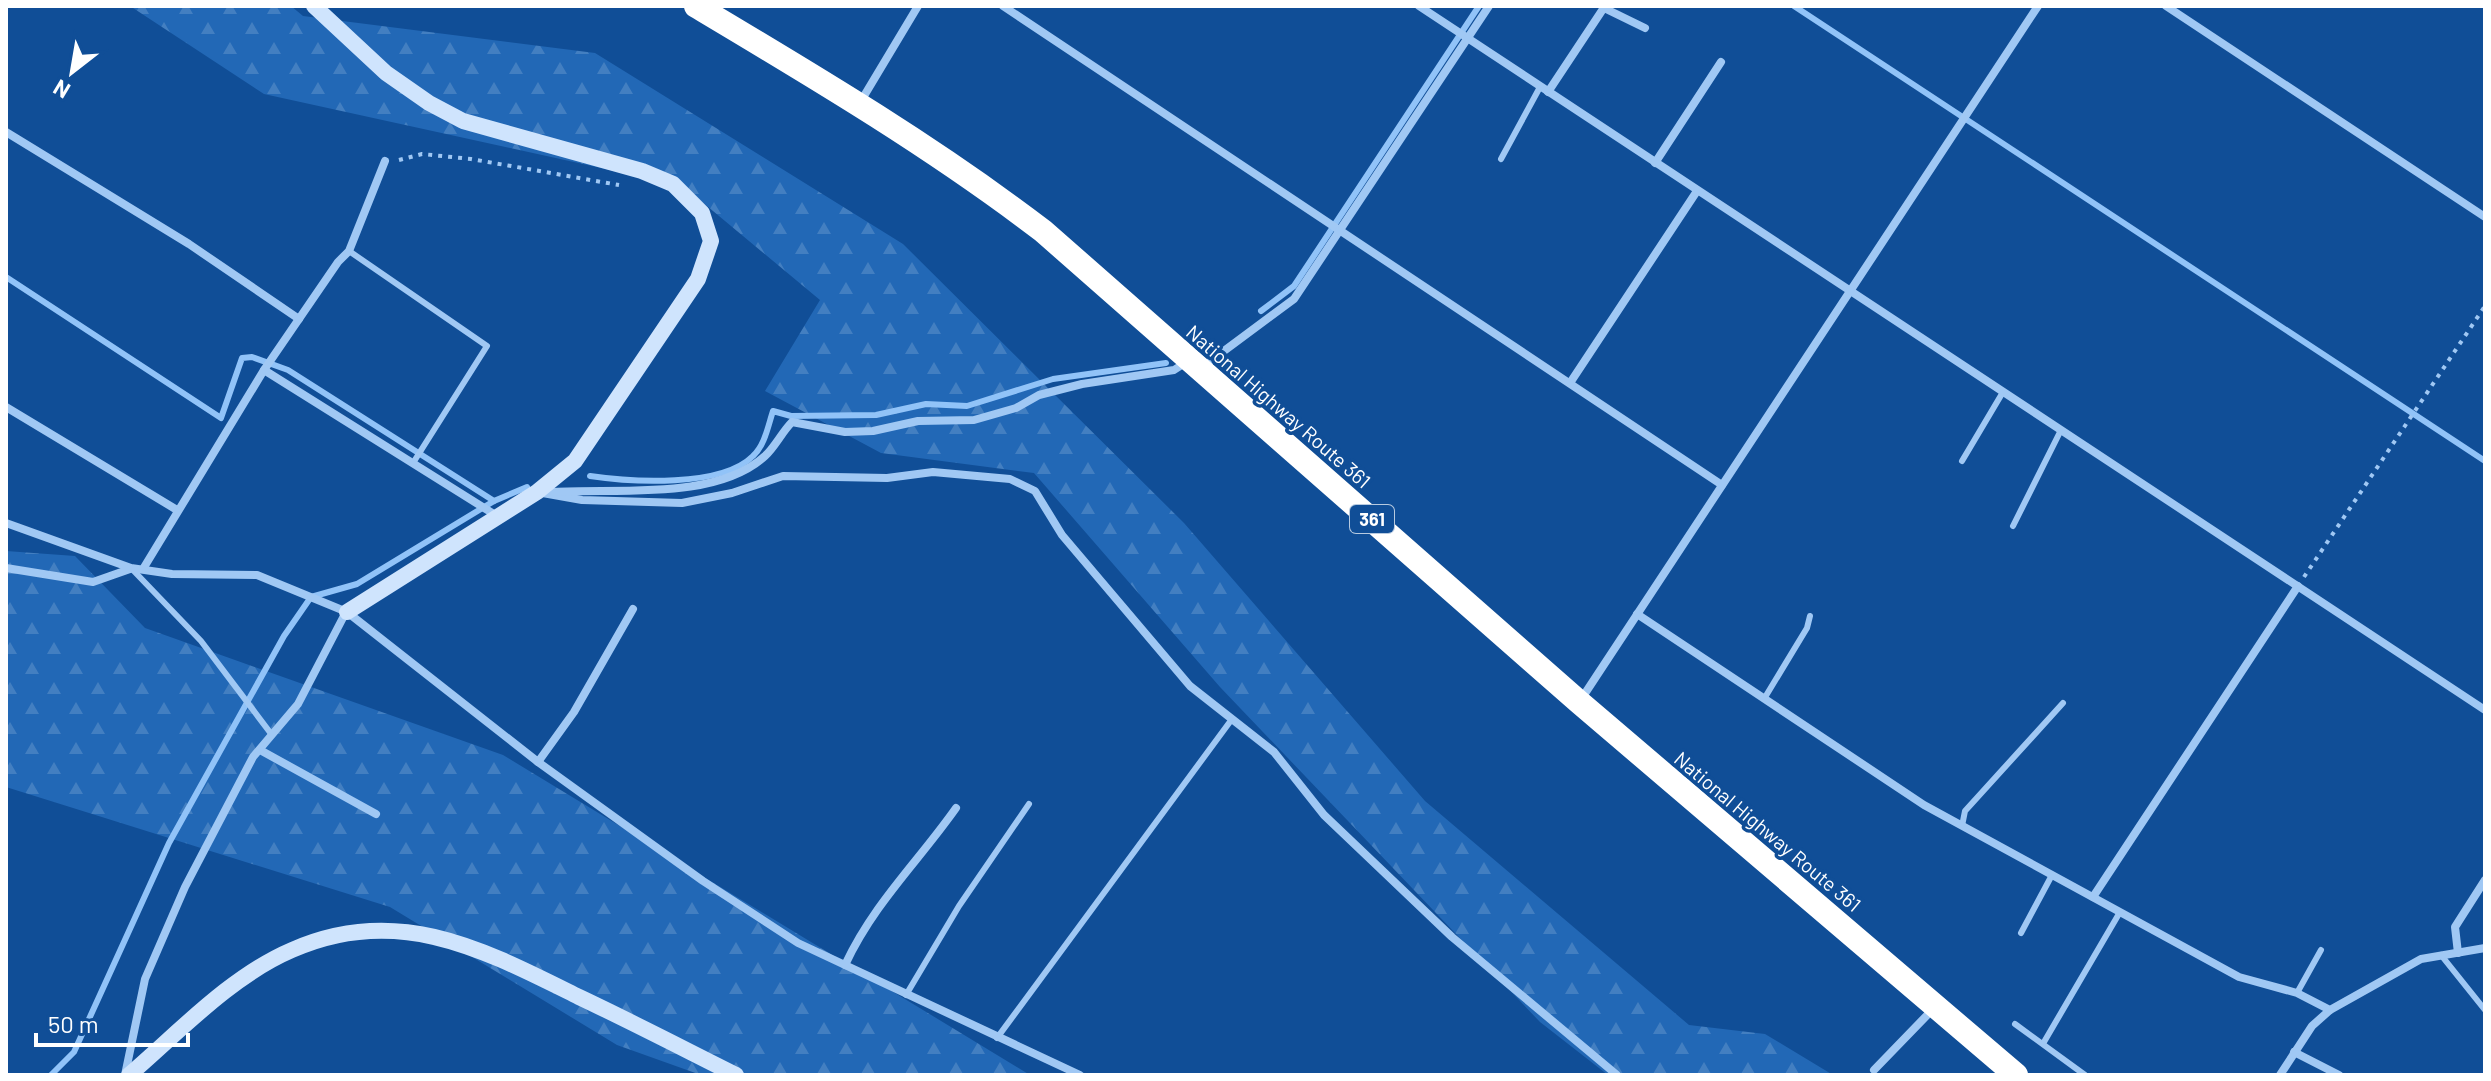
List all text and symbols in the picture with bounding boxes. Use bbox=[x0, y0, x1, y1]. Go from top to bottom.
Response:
north arrow bbox=[32, 32, 112, 112]
text: N bbox=[48, 75, 74, 105]
street label: National Highway Route 361 bbox=[1182, 319, 1376, 493]
road number: 361 bbox=[1350, 505, 1394, 533]
street label: National Highway Route 361 bbox=[1670, 746, 1866, 916]
scale bar bbox=[36, 997, 188, 1047]
text: 50 m bbox=[48, 1009, 99, 1038]

